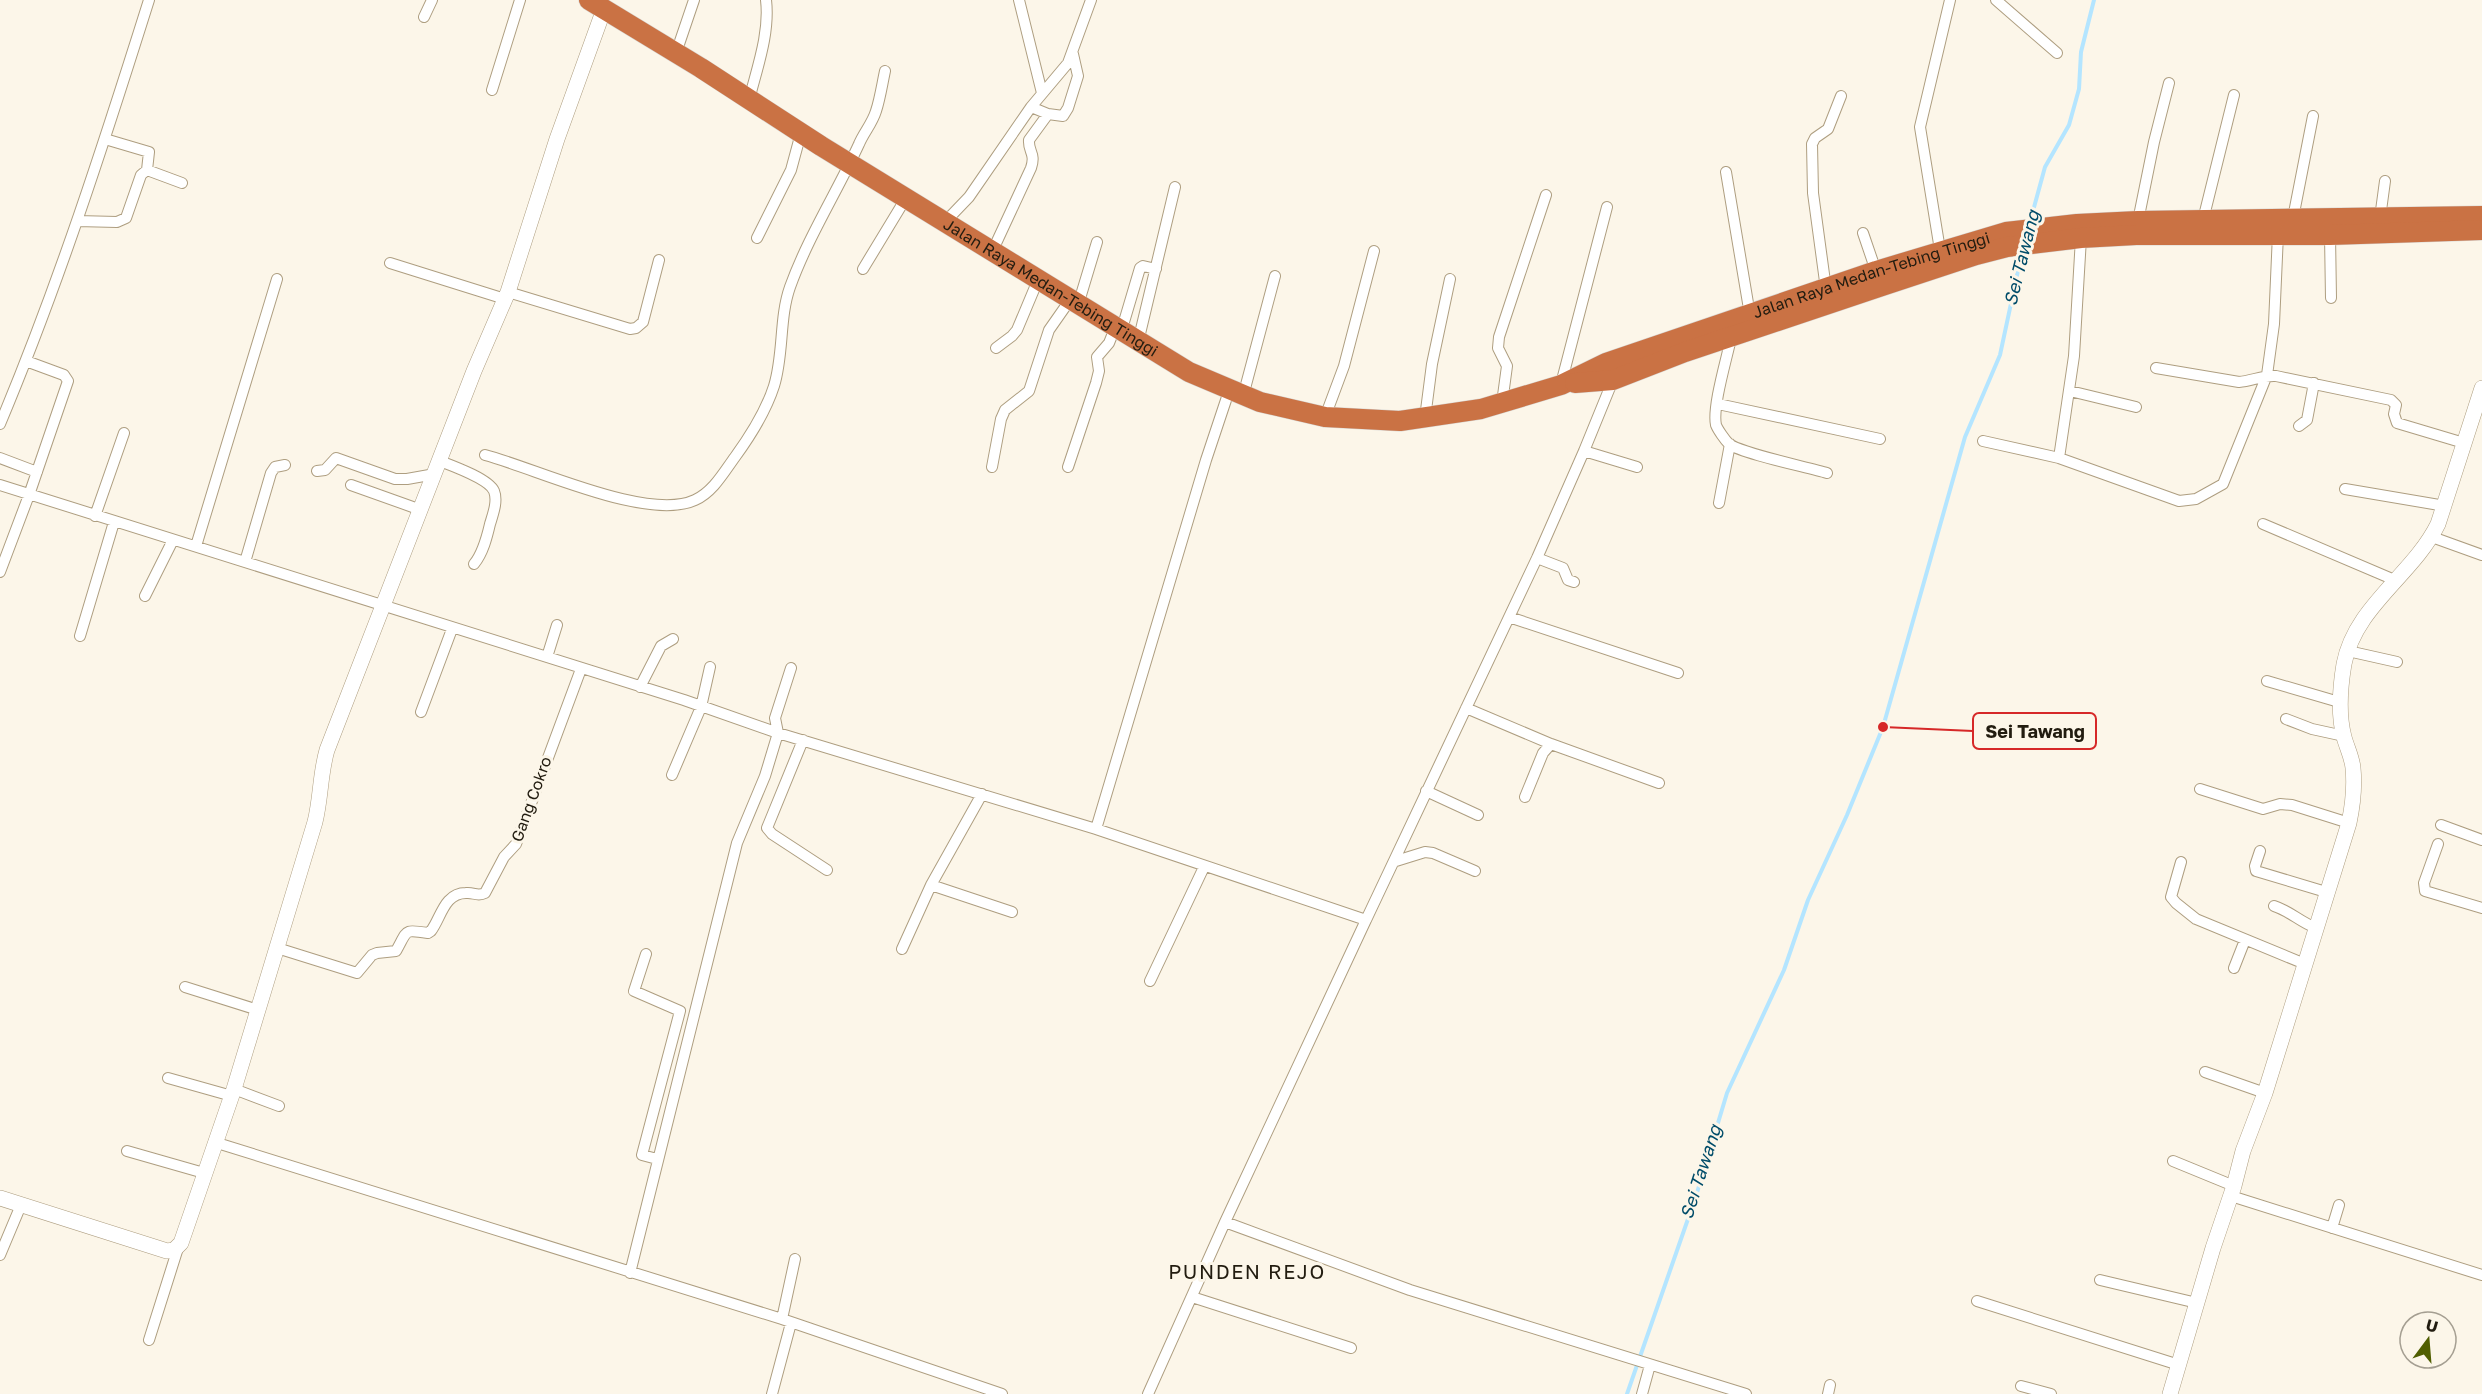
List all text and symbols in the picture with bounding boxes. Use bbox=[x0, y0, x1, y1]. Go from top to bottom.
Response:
water label: Sei Tawang bbox=[1999, 206, 2044, 308]
street label: Jalan Raya Medan-Tebing Tinggi bbox=[940, 214, 1162, 361]
street label: Jalan Raya Medan-Tebing Tinggi bbox=[1750, 227, 1992, 322]
callout: Sei Tawang bbox=[1973, 713, 2096, 749]
text: Sei Tawang bbox=[1985, 720, 2085, 742]
street label: Gang Cokro bbox=[506, 754, 556, 844]
water label: Sei Tawang bbox=[1675, 1120, 1726, 1221]
district label: PUNDEN REJO bbox=[1168, 1259, 1326, 1283]
north arrow bbox=[2398, 1310, 2458, 1370]
text: U bbox=[2424, 1314, 2441, 1337]

